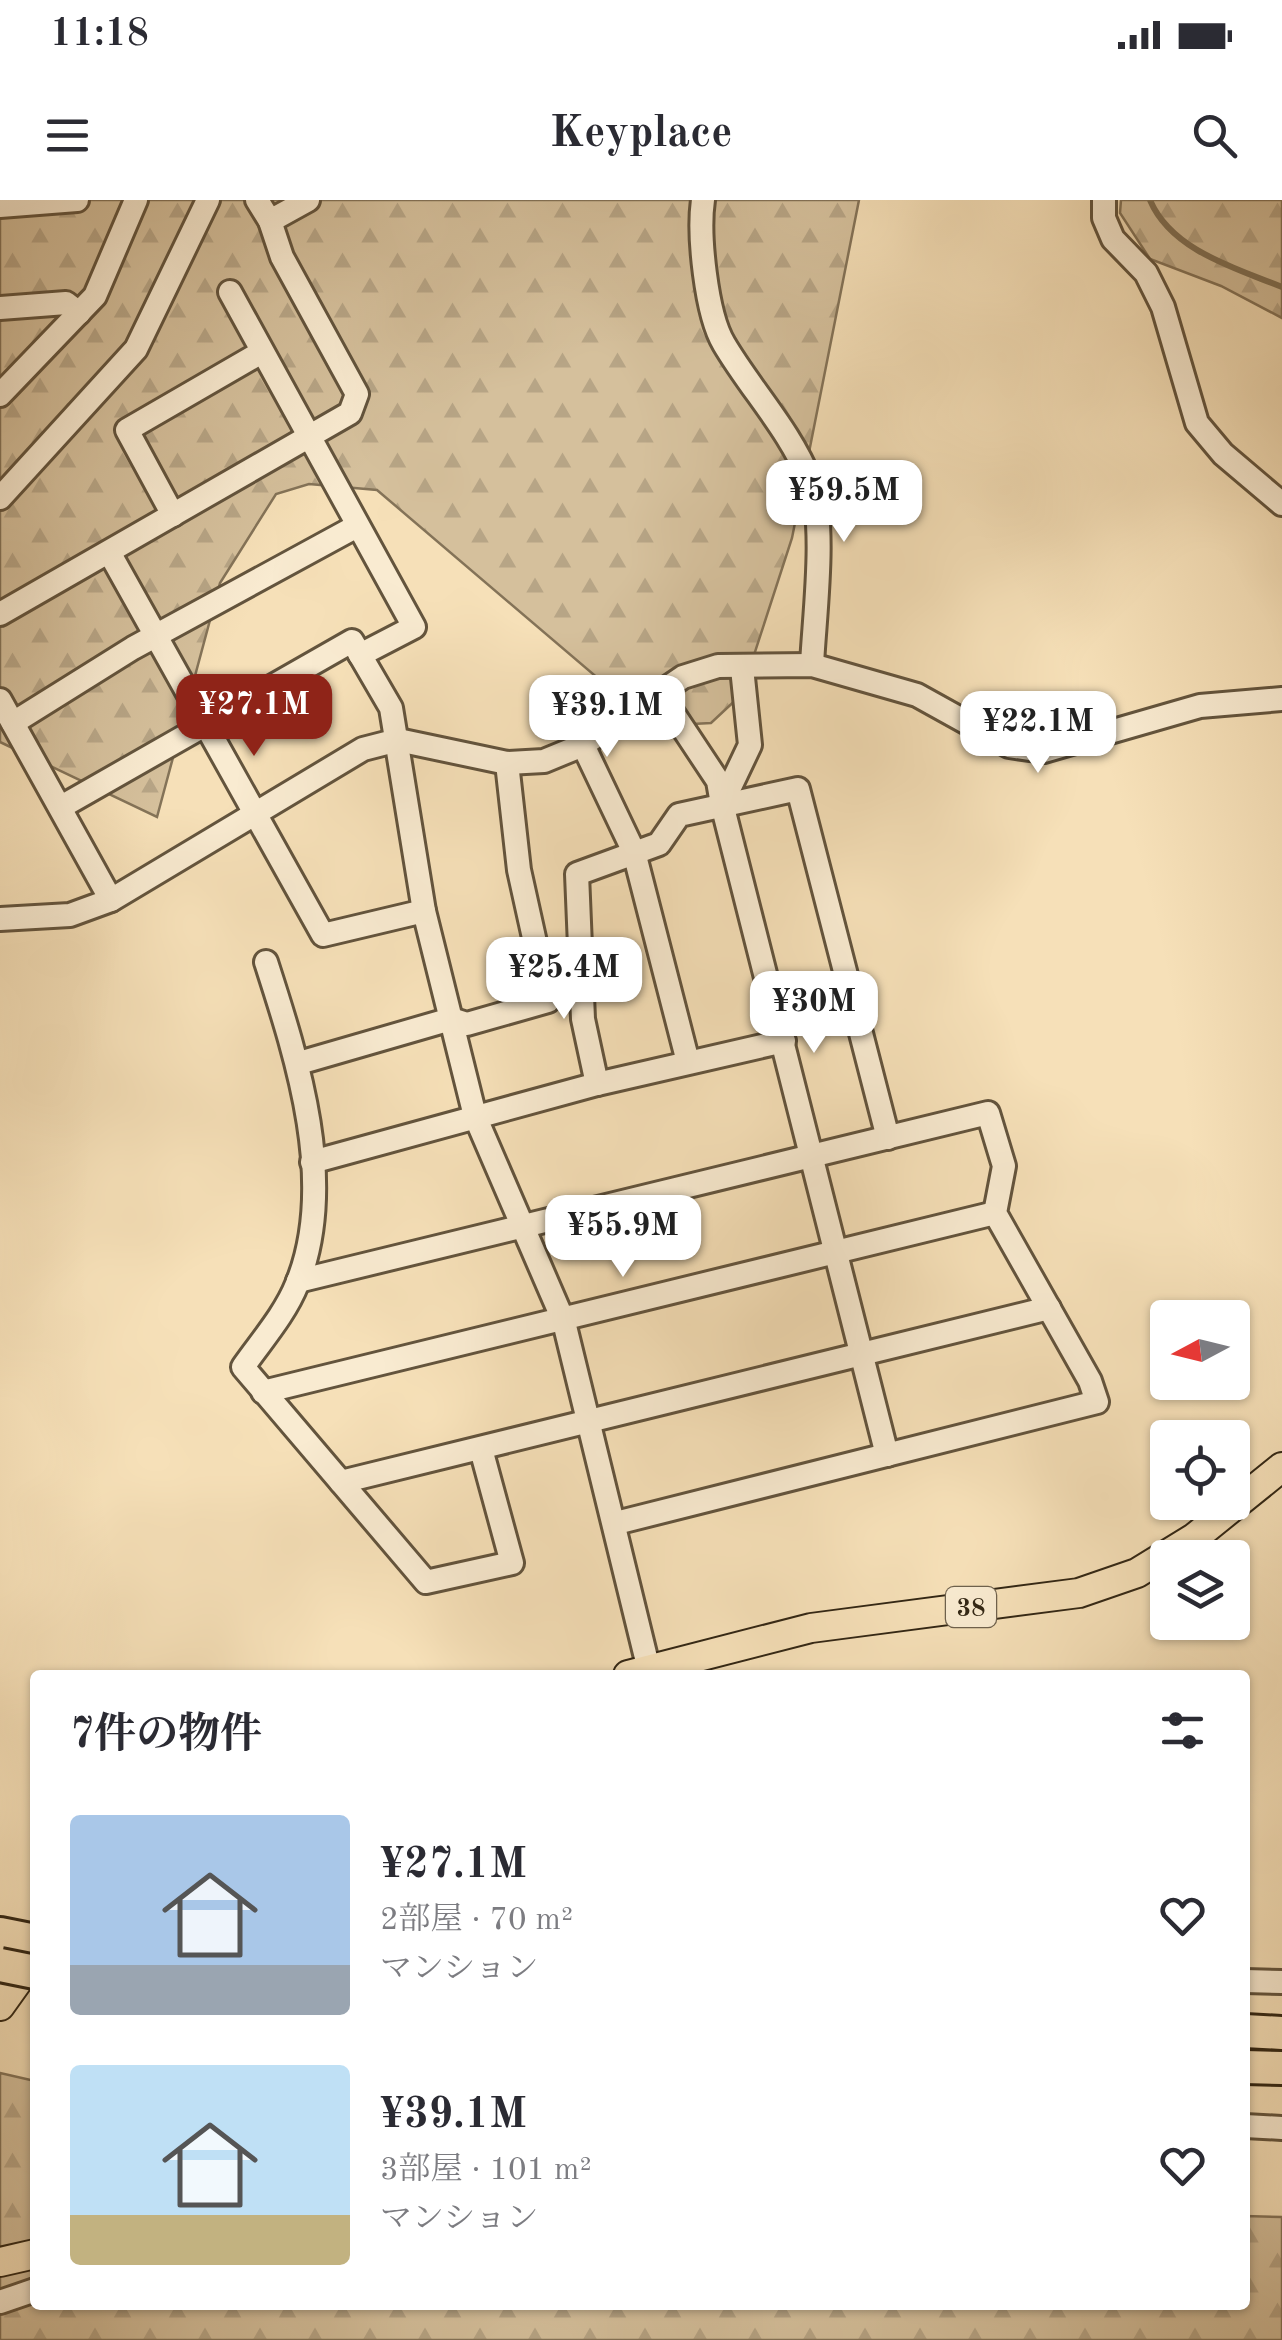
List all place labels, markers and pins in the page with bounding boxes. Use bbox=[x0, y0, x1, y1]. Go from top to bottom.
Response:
pin: ¥59.5M bbox=[763, 460, 925, 545]
pin: ¥27.1M bbox=[173, 674, 335, 759]
pin: ¥39.1M bbox=[526, 675, 688, 760]
pin: ¥22.1M bbox=[957, 691, 1119, 776]
pin: ¥25.4M bbox=[483, 937, 645, 1022]
pin: ¥30M bbox=[755, 971, 873, 1056]
pin: ¥55.9M bbox=[542, 1195, 704, 1280]

